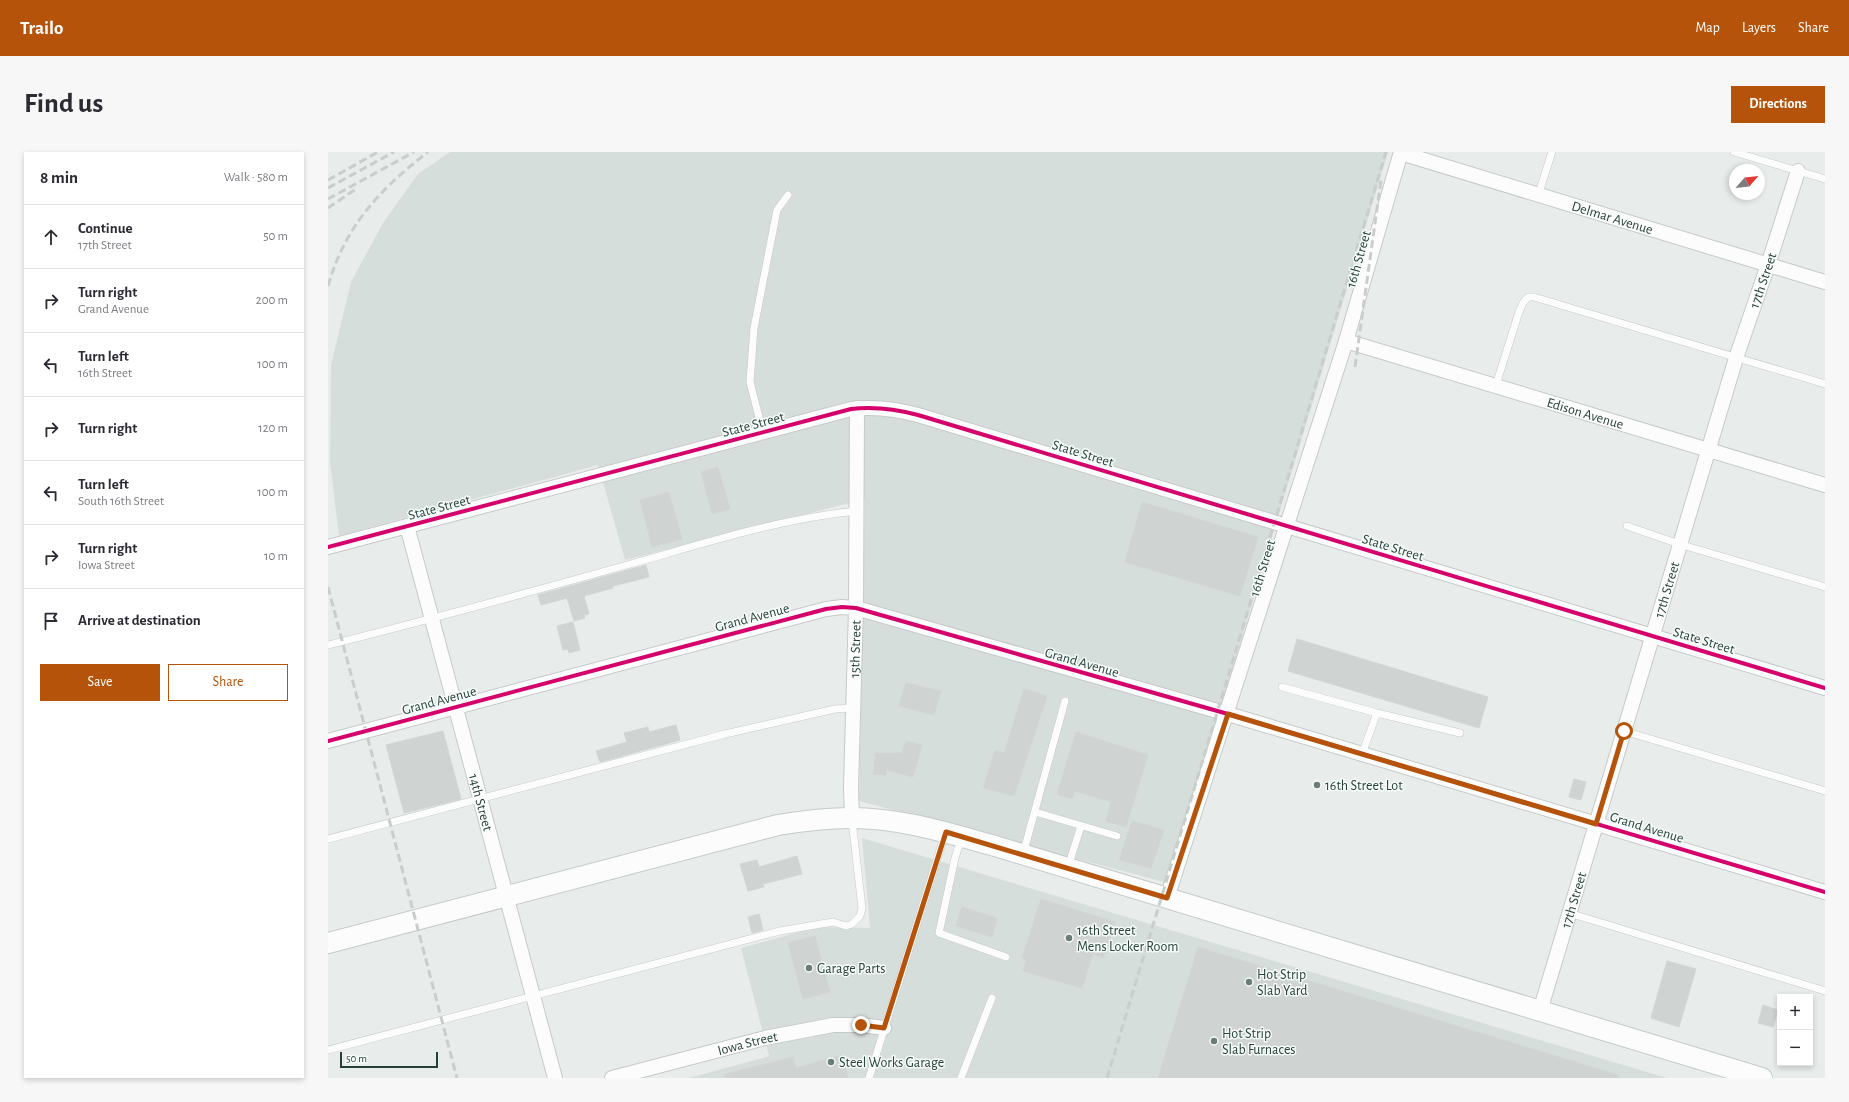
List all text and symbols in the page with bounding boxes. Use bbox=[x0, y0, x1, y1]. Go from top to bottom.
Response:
text: Trailo bbox=[20, 19, 63, 38]
text: Map bbox=[1695, 21, 1720, 35]
text: Layers bbox=[1742, 21, 1776, 35]
text: Share bbox=[1798, 21, 1829, 35]
button: Directions bbox=[1731, 86, 1825, 123]
text: Find us bbox=[24, 90, 103, 118]
north arrow bbox=[1729, 164, 1765, 200]
text: 8 min bbox=[40, 169, 78, 186]
text: Walk · 580 m bbox=[224, 171, 288, 184]
street label: Delmar Avenue bbox=[1570, 199, 1654, 237]
text: Continue bbox=[78, 221, 133, 236]
icon: ahead bbox=[40, 226, 62, 248]
street label: 16th Street bbox=[1344, 229, 1374, 289]
text: 50 m bbox=[263, 230, 288, 243]
text: 17th Street bbox=[78, 239, 132, 252]
street label: 17th Street bbox=[1748, 251, 1780, 310]
text: Turn right bbox=[78, 285, 137, 300]
icon: right bbox=[40, 290, 62, 312]
text: 200 m bbox=[256, 294, 288, 307]
text: Grand Avenue bbox=[78, 303, 149, 316]
text: Turn left bbox=[78, 349, 129, 364]
icon: left bbox=[40, 354, 62, 376]
text: 100 m bbox=[257, 358, 288, 371]
text: 16th Street bbox=[78, 367, 132, 380]
street label: Edison Avenue bbox=[1545, 396, 1625, 432]
street label: State Street bbox=[721, 410, 786, 440]
icon: right bbox=[40, 418, 62, 440]
text: Turn right bbox=[78, 421, 137, 436]
text: 120 m bbox=[258, 422, 288, 435]
street label: State Street bbox=[1050, 438, 1116, 470]
text: Turn left bbox=[78, 477, 129, 492]
icon: left bbox=[40, 482, 62, 504]
text: 100 m bbox=[257, 486, 288, 499]
street label: State Street bbox=[407, 493, 472, 523]
text: South 16th Street bbox=[78, 495, 164, 508]
street label: State Street bbox=[1360, 532, 1426, 564]
street label: 16th Street bbox=[1248, 538, 1278, 598]
text: Turn right bbox=[78, 541, 137, 556]
icon: right bbox=[40, 546, 62, 568]
text: 10 m bbox=[264, 550, 288, 563]
text: Iowa Street bbox=[78, 559, 135, 572]
street label: 17th Street bbox=[1652, 560, 1683, 620]
street label: Grand Avenue bbox=[714, 601, 791, 635]
icon: arrive bbox=[40, 610, 62, 632]
text: Arrive at destination bbox=[78, 613, 201, 628]
street label: 15th Street bbox=[848, 620, 864, 678]
street label: State Street bbox=[1671, 625, 1737, 657]
street label: Grand Avenue bbox=[1043, 646, 1120, 680]
button: Save bbox=[40, 664, 160, 701]
button: Share bbox=[168, 664, 288, 701]
street label: Grand Avenue bbox=[401, 684, 478, 718]
route start bbox=[1615, 722, 1633, 740]
street label: 14th Street bbox=[466, 772, 495, 833]
place label: 16th Street Lot bbox=[1325, 779, 1403, 793]
marker: 16th Street Lot bbox=[1312, 780, 1322, 790]
street label: Grand Avenue bbox=[1608, 810, 1685, 846]
street label: 17th Street bbox=[1559, 870, 1589, 930]
place label: 16th Street Mens Locker Room bbox=[1077, 924, 1178, 954]
marker: 16th Street Mens Locker Room bbox=[1064, 933, 1074, 943]
place label: Garage Parts bbox=[817, 962, 885, 976]
marker: Garage Parts bbox=[804, 963, 814, 973]
place label: Hot Strip Slab Yard bbox=[1257, 968, 1307, 998]
marker: Hot Strip Slab Yard bbox=[1244, 977, 1254, 987]
map controls bbox=[1777, 994, 1813, 1066]
button: + bbox=[1777, 994, 1813, 1030]
route end bbox=[852, 1016, 870, 1034]
place label: Hot Strip Slab Furnaces bbox=[1222, 1027, 1296, 1057]
street label: Iowa Street bbox=[716, 1030, 779, 1058]
button: − bbox=[1777, 1030, 1813, 1066]
marker: Hot Strip Slab Furnaces bbox=[1209, 1036, 1219, 1046]
scale bar bbox=[340, 1050, 438, 1069]
text: 50 m bbox=[346, 1053, 367, 1064]
place label: Steel Works Garage bbox=[839, 1056, 944, 1070]
marker: Steel Works Garage bbox=[826, 1057, 836, 1067]

